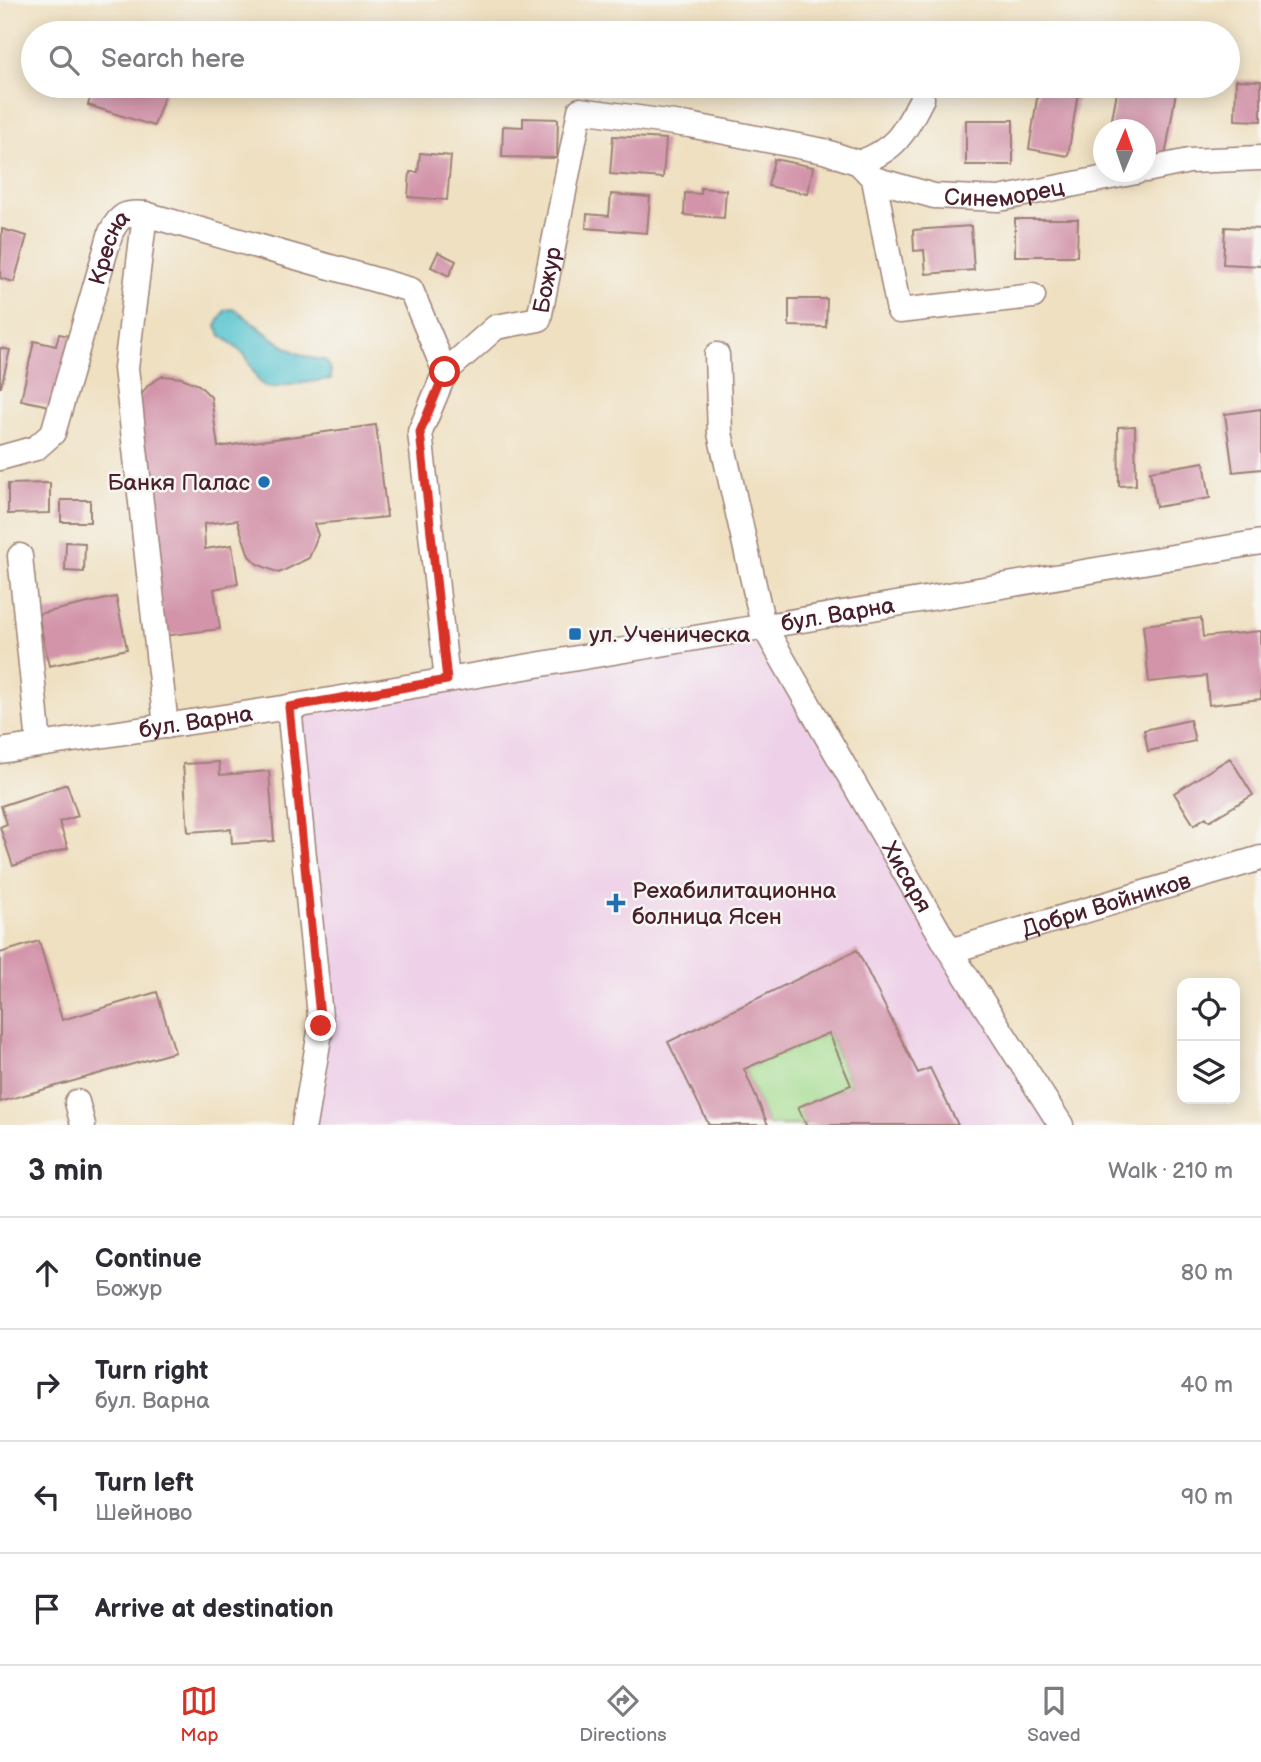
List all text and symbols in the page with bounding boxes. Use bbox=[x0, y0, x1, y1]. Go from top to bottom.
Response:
search box bbox=[21, 21, 1240, 98]
icon: search bbox=[45, 41, 83, 79]
text: Search here bbox=[101, 44, 245, 75]
north arrow bbox=[1093, 119, 1156, 182]
street label: Синеморец bbox=[944, 173, 1067, 214]
street label: Кресна bbox=[83, 203, 136, 289]
street label: Божур bbox=[527, 244, 568, 316]
route start bbox=[429, 356, 460, 387]
place label: Банкя Палас bbox=[107, 469, 250, 497]
marker: Банкя Палас bbox=[256, 474, 272, 490]
street label: бул. Варна bbox=[779, 591, 897, 638]
place label: ул. Ученическа bbox=[589, 621, 751, 649]
marker: ул. Ученическа bbox=[567, 626, 583, 642]
street label: бул. Варна bbox=[137, 700, 255, 745]
street label: Хисаря bbox=[875, 837, 938, 918]
street label: Добри Войников bbox=[1019, 867, 1194, 944]
place label: Рехабилитационна болница Ясен bbox=[632, 877, 837, 931]
marker: Рехабилитационна болница Ясен bbox=[606, 893, 626, 913]
map controls bbox=[1177, 978, 1240, 1104]
button: locate bbox=[1177, 978, 1240, 1041]
route end bbox=[305, 1010, 336, 1041]
button: layers bbox=[1177, 1041, 1240, 1104]
text: 3 min bbox=[28, 1153, 103, 1189]
text: Walk · 210 m bbox=[1108, 1157, 1233, 1185]
text: Continue bbox=[95, 1244, 202, 1275]
icon: ahead bbox=[28, 1254, 66, 1292]
text: 80 m bbox=[1181, 1259, 1233, 1287]
text: Божур bbox=[95, 1275, 162, 1303]
text: Turn right bbox=[95, 1356, 208, 1387]
icon: right bbox=[28, 1366, 66, 1404]
text: 40 m bbox=[1180, 1371, 1233, 1399]
text: бул. Варна bbox=[95, 1387, 210, 1415]
text: Turn left bbox=[95, 1468, 194, 1499]
icon: left bbox=[28, 1478, 66, 1516]
text: 90 m bbox=[1181, 1483, 1233, 1511]
text: Шейново bbox=[95, 1499, 192, 1527]
icon: arrive bbox=[28, 1590, 66, 1628]
text: Arrive at destination bbox=[95, 1594, 334, 1625]
tab: Map bbox=[180, 1682, 219, 1747]
tab: Directions bbox=[579, 1682, 667, 1747]
tab: Saved bbox=[1027, 1682, 1081, 1747]

